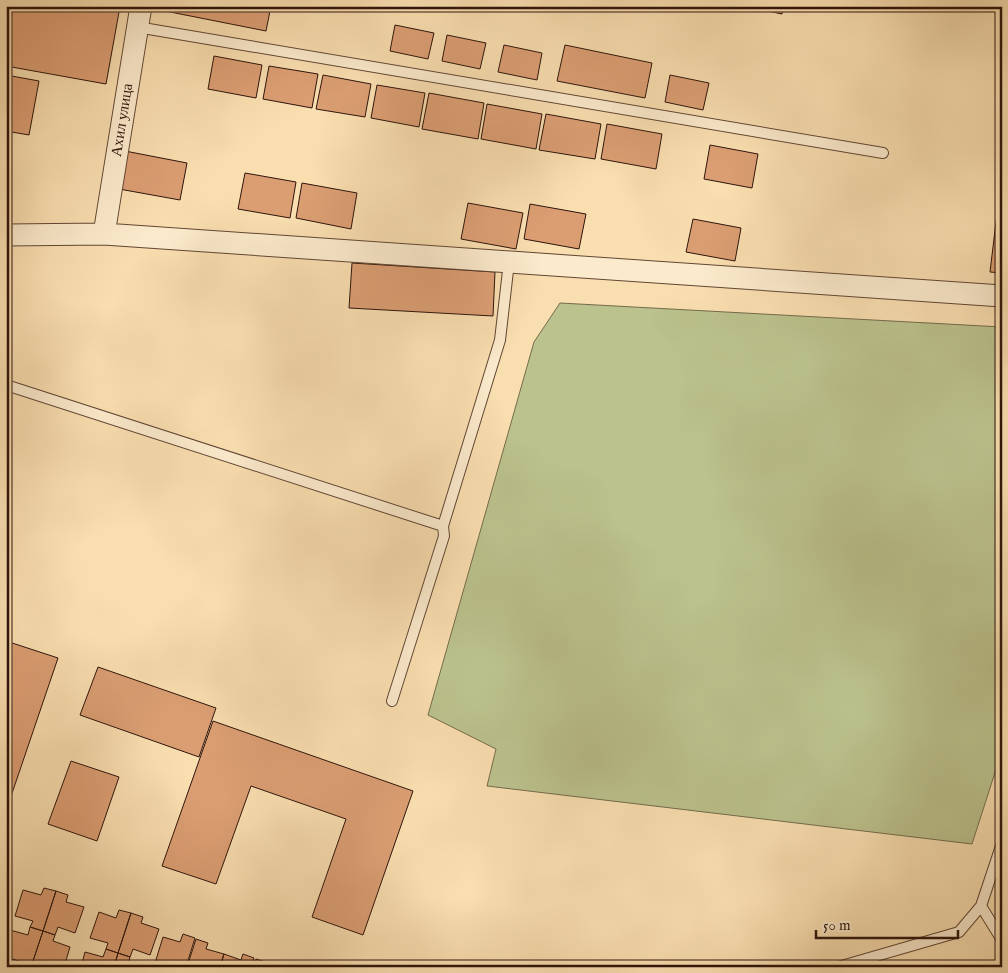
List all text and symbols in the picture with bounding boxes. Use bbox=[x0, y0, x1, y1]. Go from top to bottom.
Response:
street label: Ахил улица bbox=[107, 82, 137, 158]
scale bar bbox=[816, 908, 958, 940]
text: 50 m bbox=[823, 916, 851, 935]

